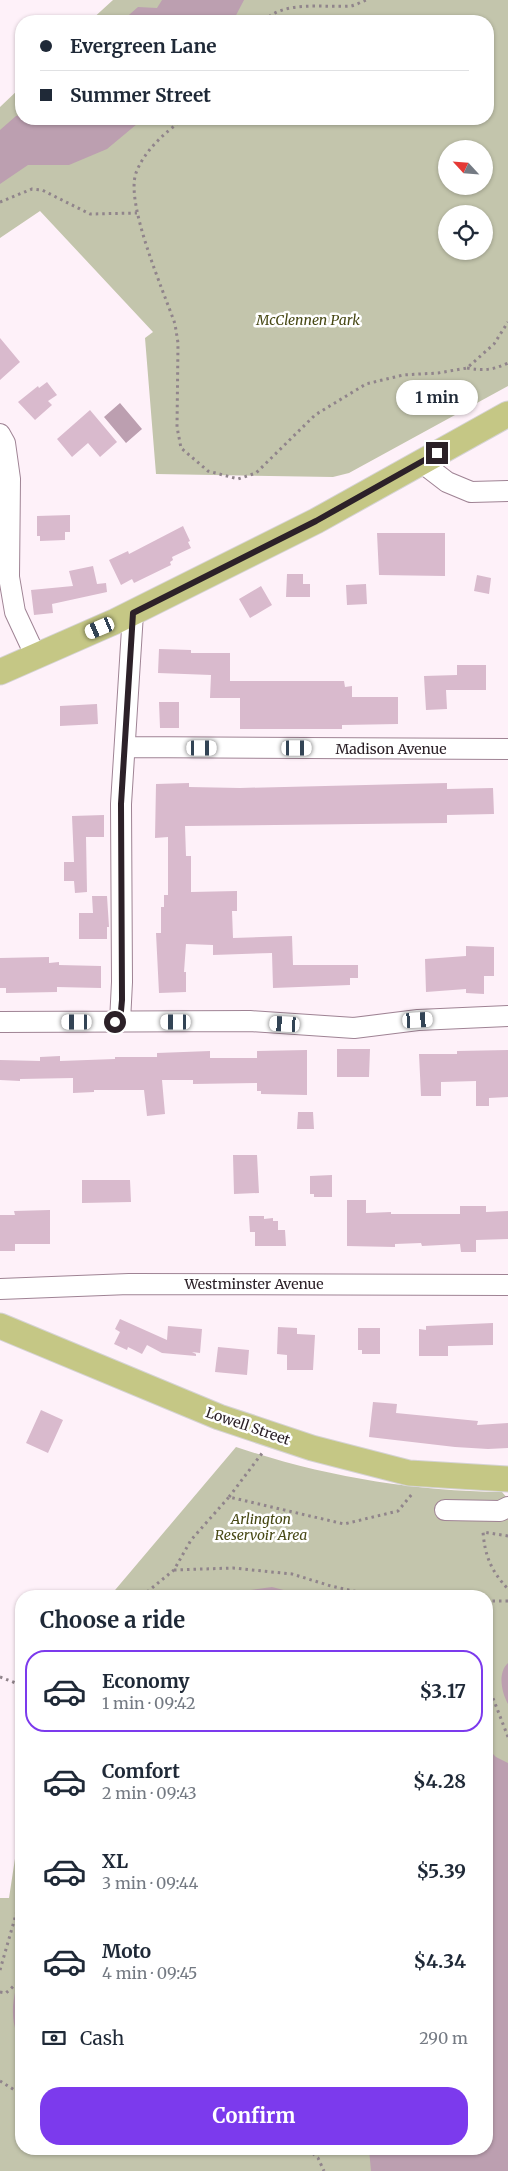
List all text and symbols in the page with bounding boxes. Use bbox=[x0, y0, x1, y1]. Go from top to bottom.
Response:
text: Evergreen Lane bbox=[70, 34, 217, 58]
text: Summer Street bbox=[70, 83, 211, 107]
north arrow bbox=[438, 140, 492, 195]
map controls bbox=[438, 140, 493, 260]
button: locate bbox=[438, 205, 493, 260]
park label: McClennen Park bbox=[255, 311, 360, 329]
callout: 1 min bbox=[396, 380, 478, 416]
text: 1 min bbox=[415, 387, 459, 407]
route end bbox=[426, 442, 448, 464]
car bbox=[83, 615, 116, 641]
street label: Madison Avenue bbox=[335, 740, 447, 758]
car bbox=[187, 741, 217, 756]
car bbox=[282, 741, 312, 756]
route start bbox=[104, 1011, 126, 1033]
car bbox=[402, 1012, 433, 1028]
car bbox=[62, 1015, 92, 1030]
car bbox=[161, 1015, 191, 1030]
car bbox=[269, 1016, 300, 1032]
street label: Westminster Avenue bbox=[183, 1275, 324, 1293]
street label: Lowell Street bbox=[203, 1403, 293, 1449]
park label: Arlington Reservoir Area bbox=[215, 1510, 307, 1544]
text: Choose a ride bbox=[40, 1606, 185, 1634]
icon: car bbox=[42, 1669, 87, 1714]
text: Economy bbox=[102, 1669, 190, 1693]
text: $3.17 bbox=[419, 1679, 466, 1703]
text: 1 min · 09:42 bbox=[102, 1693, 195, 1713]
icon: car bbox=[42, 1759, 87, 1804]
text: Comfort bbox=[102, 1759, 180, 1783]
text: $4.28 bbox=[413, 1769, 466, 1793]
text: 2 min · 09:43 bbox=[102, 1783, 197, 1803]
icon: car bbox=[42, 1849, 87, 1894]
text: XL bbox=[102, 1849, 128, 1873]
text: $5.39 bbox=[417, 1859, 466, 1883]
text: 3 min · 09:44 bbox=[102, 1873, 198, 1893]
icon: car bbox=[42, 1939, 87, 1984]
text: Moto bbox=[102, 1939, 151, 1963]
text: $4.34 bbox=[413, 1949, 466, 1973]
text: 4 min · 09:45 bbox=[102, 1963, 197, 1983]
icon: cash bbox=[40, 2024, 68, 2052]
text: Cash bbox=[80, 2026, 124, 2050]
text: 290 m bbox=[419, 2028, 468, 2048]
button: Confirm bbox=[40, 2087, 468, 2145]

